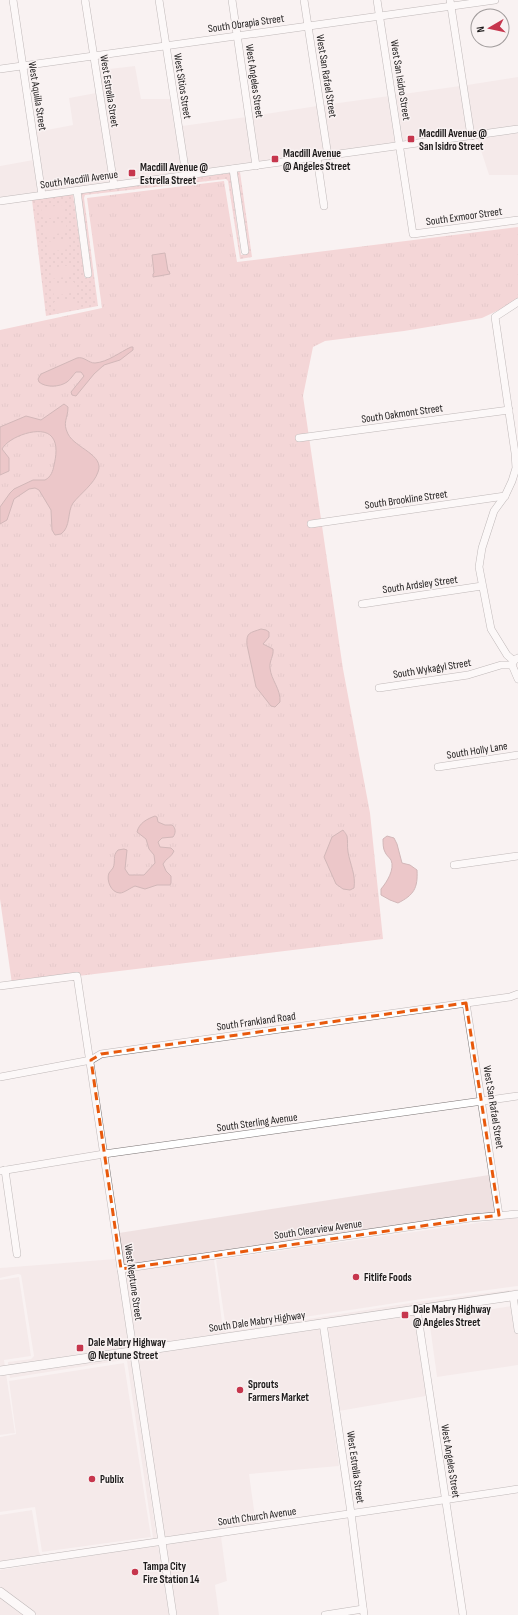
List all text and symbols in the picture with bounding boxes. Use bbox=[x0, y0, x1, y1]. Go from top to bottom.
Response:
north arrow bbox=[470, 8, 510, 48]
street label: South Obrapia Street bbox=[207, 12, 286, 35]
text: N bbox=[474, 25, 487, 33]
street label: West San Rafael Street bbox=[314, 34, 340, 119]
street label: West San Isidro Street bbox=[388, 39, 413, 122]
street label: West Angeles Street bbox=[243, 43, 266, 119]
street label: West Sitios Street bbox=[171, 52, 194, 120]
street label: West Estrella Street bbox=[97, 54, 122, 129]
street label: West Aquilla Street bbox=[26, 61, 49, 132]
place label: Macdill Avenue @ San Isidro Street bbox=[419, 127, 488, 153]
marker: Macdill Avenue @ San Isidro Street bbox=[406, 134, 416, 144]
place label: Macdill Avenue @ Angeles Street bbox=[283, 147, 351, 173]
marker: Macdill Avenue @ Angeles Street bbox=[270, 154, 280, 164]
place label: Macdill Avenue @ Estrella Street bbox=[140, 161, 209, 187]
street label: South Macdill Avenue bbox=[39, 168, 119, 191]
marker: Macdill Avenue @ Estrella Street bbox=[127, 168, 137, 178]
street label: South Exmoor Street bbox=[425, 205, 504, 228]
street label: South Oakmont Street bbox=[360, 401, 444, 426]
street label: South Brookline Street bbox=[364, 487, 449, 512]
street label: South Ardsley Street bbox=[382, 573, 459, 596]
street label: South Wykagyl Street bbox=[392, 656, 473, 681]
street label: South Holly Lane bbox=[446, 739, 508, 762]
street label: South Frankland Road bbox=[216, 1009, 297, 1033]
street label: West San Rafael Street bbox=[481, 1065, 507, 1150]
street label: South Sterling Avenue bbox=[216, 1110, 298, 1135]
street label: South Clearview Avenue bbox=[273, 1217, 363, 1242]
street label: West Neptune Street bbox=[122, 1243, 145, 1322]
place label: Fitlife Foods bbox=[364, 1271, 412, 1284]
marker: Fitlife Foods bbox=[351, 1272, 361, 1282]
place label: Dale Mabry Highway @ Angeles Street bbox=[413, 1303, 491, 1329]
street label: South Dale Mabry Highway bbox=[208, 1308, 307, 1335]
marker: Dale Mabry Highway @ Angeles Street bbox=[400, 1310, 410, 1320]
place label: Dale Mabry Highway @ Neptune Street bbox=[88, 1336, 166, 1362]
marker: Dale Mabry Highway @ Neptune Street bbox=[75, 1343, 85, 1353]
place label: Sprouts Farmers Market bbox=[248, 1378, 309, 1404]
marker: Sprouts Farmers Market bbox=[235, 1385, 245, 1395]
street label: West Angeles Street bbox=[438, 1423, 463, 1499]
street label: West Estrella Street bbox=[344, 1430, 367, 1505]
place label: Publix bbox=[100, 1473, 124, 1486]
marker: Publix bbox=[87, 1474, 97, 1484]
street label: South Church Avenue bbox=[217, 1505, 297, 1528]
place label: Tampa City Fire Station 14 bbox=[143, 1560, 199, 1586]
marker: Tampa City Fire Station 14 bbox=[130, 1567, 140, 1577]

